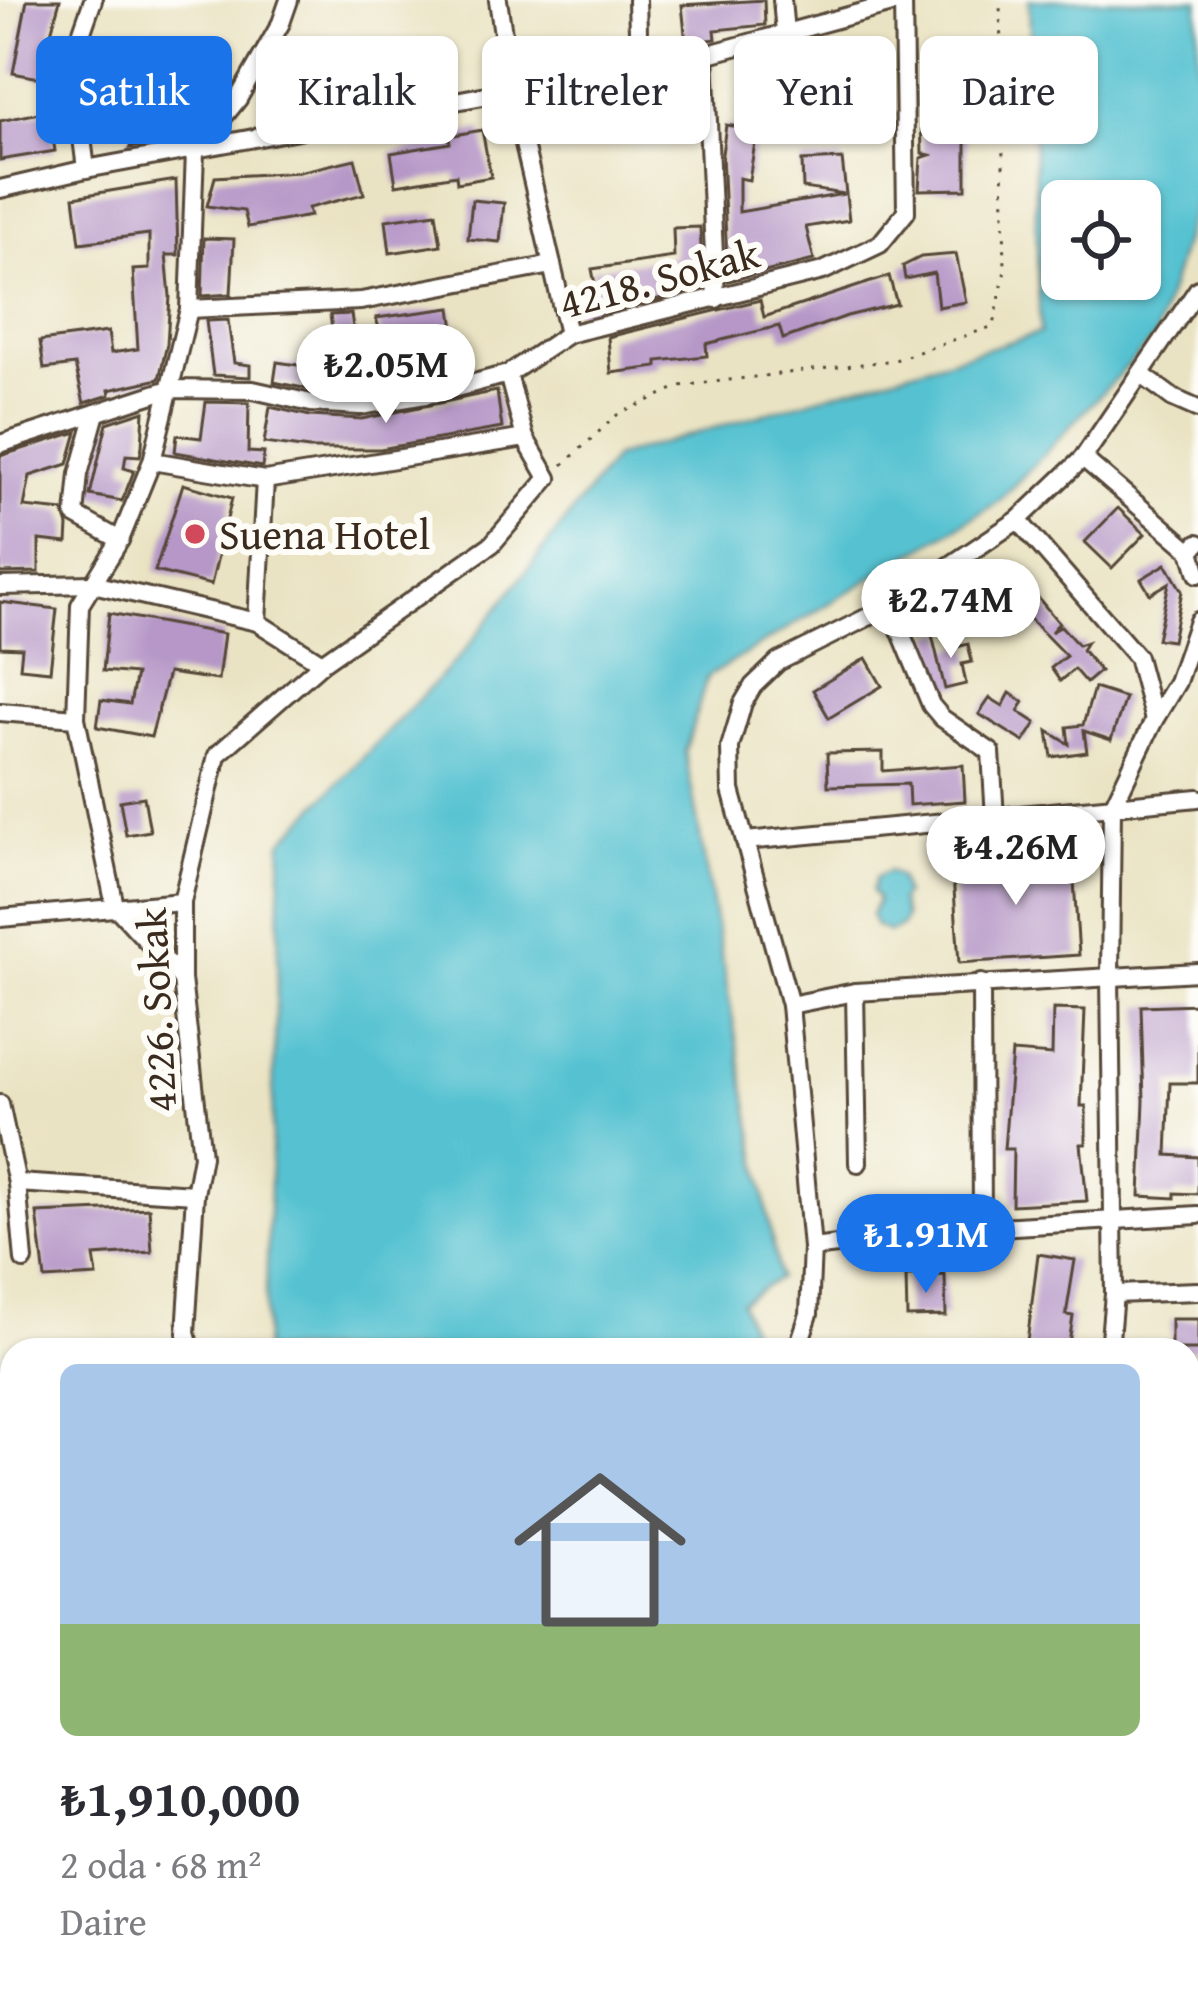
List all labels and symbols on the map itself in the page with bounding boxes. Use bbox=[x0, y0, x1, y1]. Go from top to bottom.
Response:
street label: 4218. Sokak bbox=[552, 221, 766, 333]
pin: ₺2.05M bbox=[288, 324, 484, 426]
place label: Suena Hotel bbox=[219, 503, 430, 564]
marker: Suena Hotel bbox=[182, 521, 208, 547]
pin: ₺2.74M bbox=[853, 559, 1049, 661]
pin: ₺4.26M bbox=[918, 806, 1114, 908]
street label: 4226. Sokak bbox=[120, 906, 191, 1114]
pin: ₺1.91M bbox=[828, 1194, 1024, 1296]

